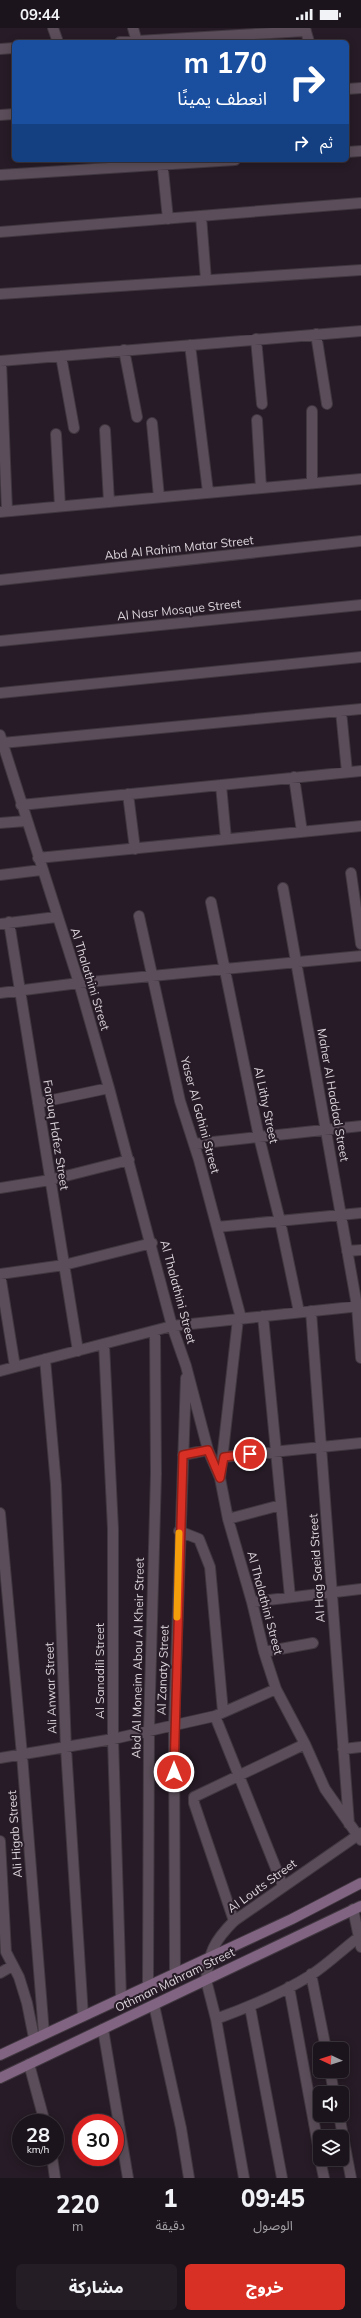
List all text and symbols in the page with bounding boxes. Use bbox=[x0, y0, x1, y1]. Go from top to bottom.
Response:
text: 09:44 bbox=[20, 5, 60, 24]
text: 170 m bbox=[184, 45, 267, 80]
icon: right bbox=[281, 56, 333, 108]
text: انعطف يمينًا bbox=[177, 87, 267, 110]
icon: right bbox=[290, 132, 312, 154]
text: ثم bbox=[320, 133, 333, 152]
street label: Abd Al Rahim Matar Street bbox=[104, 532, 254, 563]
street label: Al Nasr Mosque Street bbox=[116, 596, 242, 623]
street label: Al Thalathini Street bbox=[68, 926, 113, 1032]
street label: Maher Al Haddad Street bbox=[314, 1027, 353, 1163]
street label: Yaser Al Gahini Street bbox=[177, 1054, 223, 1175]
street label: Al Lithy Street bbox=[251, 1065, 282, 1145]
street label: Farouq Hafez Street bbox=[40, 1079, 73, 1191]
street label: Al Thalathini Street bbox=[157, 1238, 200, 1345]
pin bbox=[233, 1437, 267, 1471]
icon: arrive bbox=[239, 1443, 261, 1465]
street label: Al Hag Saeid Street bbox=[305, 1513, 328, 1623]
street label: Al Thalathini Street bbox=[244, 1549, 287, 1656]
street label: Abd Al Moneim Abou Al Kheir Street bbox=[128, 1557, 147, 1759]
street label: Al Sanadili Street bbox=[92, 1623, 107, 1719]
street label: Al Zanaty Street bbox=[153, 1625, 172, 1715]
street label: Ali Anwar Street bbox=[41, 1642, 60, 1734]
position arrow bbox=[153, 1751, 195, 1793]
street label: Ali Higab Street bbox=[4, 1790, 25, 1878]
street label: Al Louts Street bbox=[224, 1856, 299, 1916]
street label: Othman Mahram Street bbox=[112, 1944, 237, 2015]
north arrow bbox=[313, 2042, 349, 2078]
map controls bbox=[313, 2042, 349, 2166]
button: sound bbox=[313, 2086, 349, 2122]
speed limit sign: 30 bbox=[72, 2114, 124, 2166]
text: 28 bbox=[26, 2122, 50, 2147]
button: layers bbox=[313, 2130, 349, 2166]
text: km/h bbox=[27, 2143, 49, 2156]
text: 1 bbox=[163, 2183, 177, 2213]
text: 09:45 bbox=[241, 2183, 305, 2213]
text: 220 bbox=[56, 2189, 99, 2219]
text: دقيقة bbox=[155, 2217, 185, 2233]
text: الوصول bbox=[253, 2217, 293, 2233]
text: m bbox=[72, 2218, 83, 2234]
button: مشاركة bbox=[16, 2264, 177, 2310]
button: خروج bbox=[185, 2264, 345, 2310]

